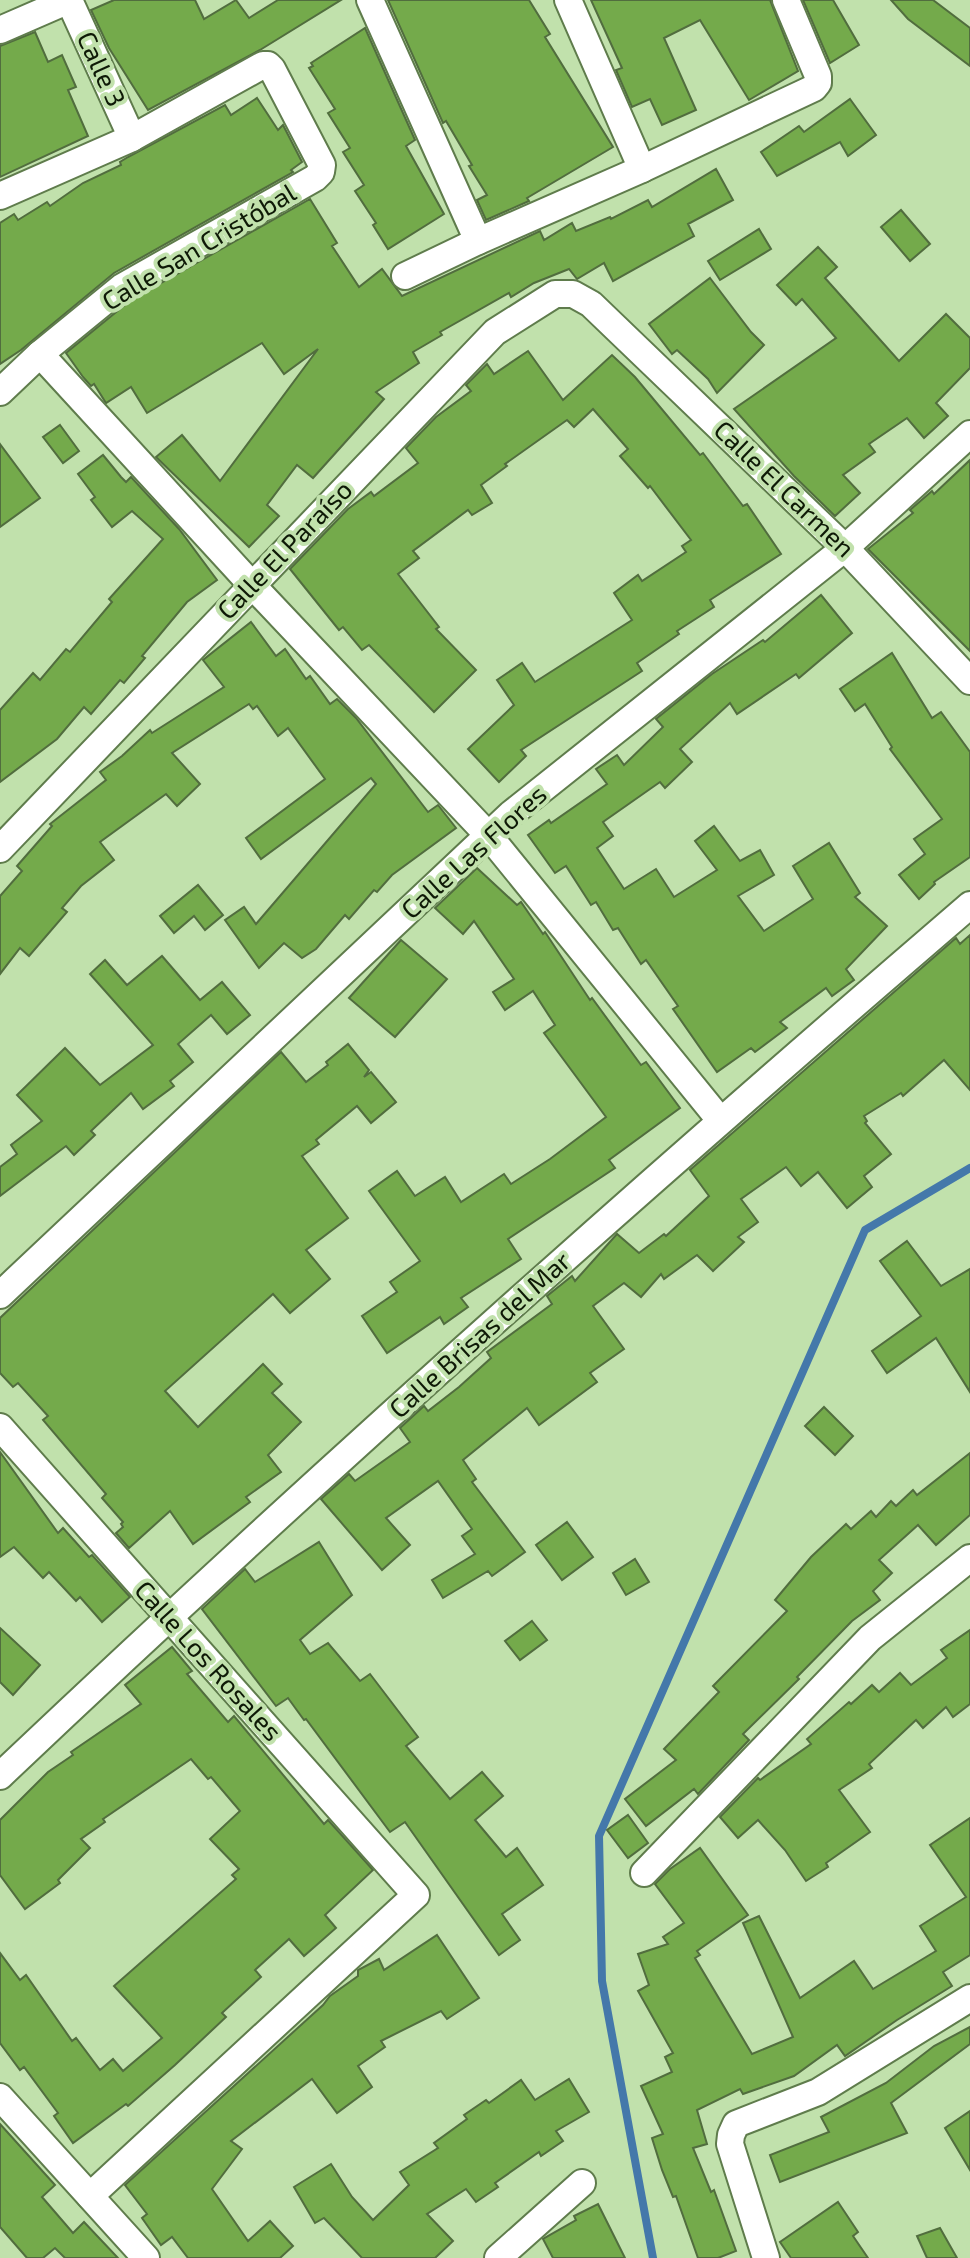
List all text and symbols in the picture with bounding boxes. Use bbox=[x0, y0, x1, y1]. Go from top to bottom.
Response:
street label: Calle 3 bbox=[72, 26, 133, 111]
street label: Calle San Cristóbal bbox=[96, 176, 301, 316]
street label: Calle El Carmen bbox=[708, 413, 862, 563]
street label: Calle El Paraíso bbox=[210, 473, 358, 625]
street label: Calle Las Flores bbox=[394, 778, 552, 924]
street label: Calle Brisas del Mar bbox=[382, 1244, 576, 1423]
street label: Calle Los Rosales bbox=[129, 1574, 289, 1746]

